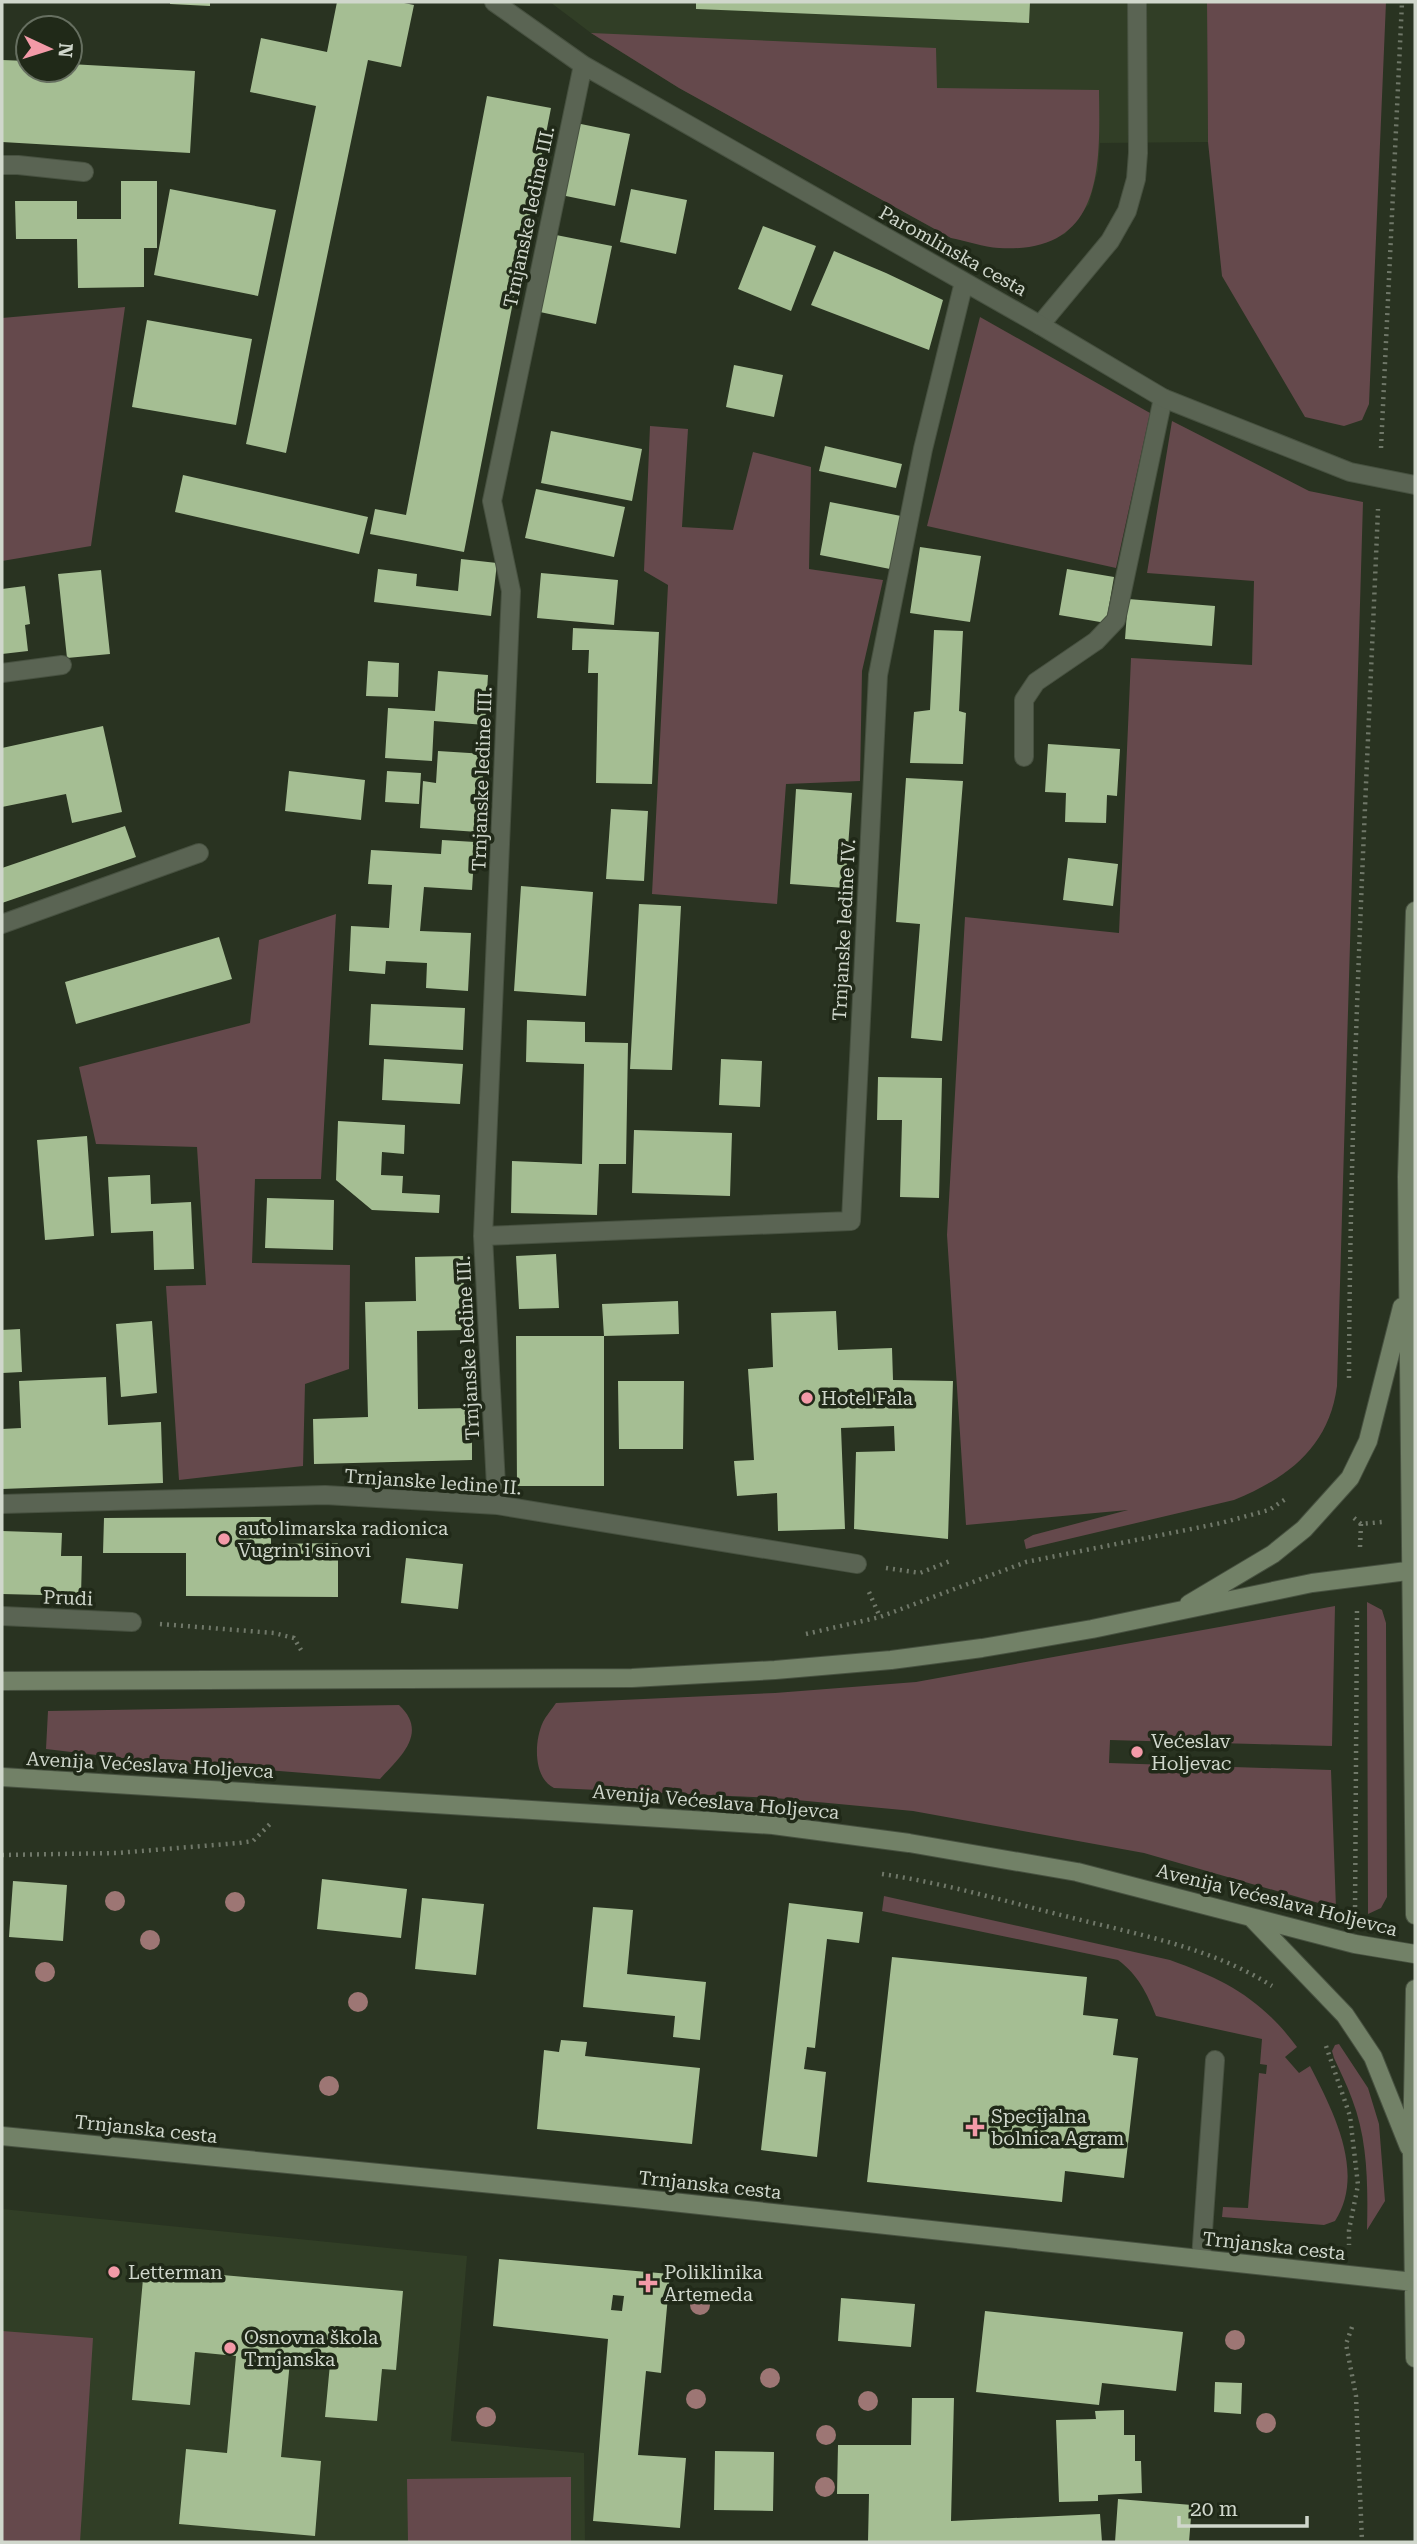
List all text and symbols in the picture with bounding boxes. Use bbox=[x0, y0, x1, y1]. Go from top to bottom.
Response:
north arrow bbox=[14, 14, 84, 84]
text: N bbox=[53, 42, 77, 59]
street label: Trnjanske ledine III. bbox=[499, 124, 559, 310]
street label: Paromlinska cesta bbox=[875, 201, 1032, 301]
street label: Trnjanske ledine III. bbox=[467, 686, 497, 872]
street label: Trnjanske ledine IV. bbox=[828, 838, 860, 1022]
street label: Trnjanske ledine III. bbox=[452, 1255, 484, 1441]
place label: Hotel Fala bbox=[821, 1387, 914, 1410]
marker: Hotel Fala bbox=[799, 1390, 815, 1406]
street label: Trnjanske ledine II. bbox=[344, 1464, 522, 1500]
place label: autolimarska radionica Vugrin i sinovi bbox=[238, 1517, 449, 1562]
marker: autolimarska radionica Vugrin i sinovi bbox=[216, 1531, 232, 1547]
street label: Prudi bbox=[43, 1586, 93, 1610]
place label: Većeslav Holjevac bbox=[1151, 1730, 1231, 1775]
marker: Većeslav Holjevac bbox=[1129, 1744, 1145, 1760]
street label: Avenija Većeslava Holjevca bbox=[26, 1747, 275, 1783]
street label: Avenija Većeslava Holjevca bbox=[592, 1780, 841, 1824]
street label: Avenija Većeslava Holjevca bbox=[1154, 1859, 1401, 1941]
place label: Specijalna bolnica Agram bbox=[991, 2105, 1124, 2150]
street label: Trnjanska cesta bbox=[73, 2110, 219, 2148]
marker: Specijalna bolnica Agram bbox=[965, 2117, 985, 2137]
street label: Trnjanska cesta bbox=[637, 2166, 783, 2204]
street label: Trnjanska cesta bbox=[1201, 2227, 1347, 2265]
place label: Letterman bbox=[128, 2261, 223, 2284]
place label: Poliklinika Artemeda bbox=[664, 2261, 764, 2306]
marker: Letterman bbox=[106, 2264, 122, 2280]
marker: Poliklinika Artemeda bbox=[638, 2273, 658, 2293]
place label: Osnovna škola Trnjanska bbox=[244, 2326, 379, 2371]
marker: Osnovna škola Trnjanska bbox=[222, 2340, 238, 2356]
scale bar bbox=[1179, 2484, 1307, 2528]
text: 20 m bbox=[1190, 2497, 1238, 2521]

